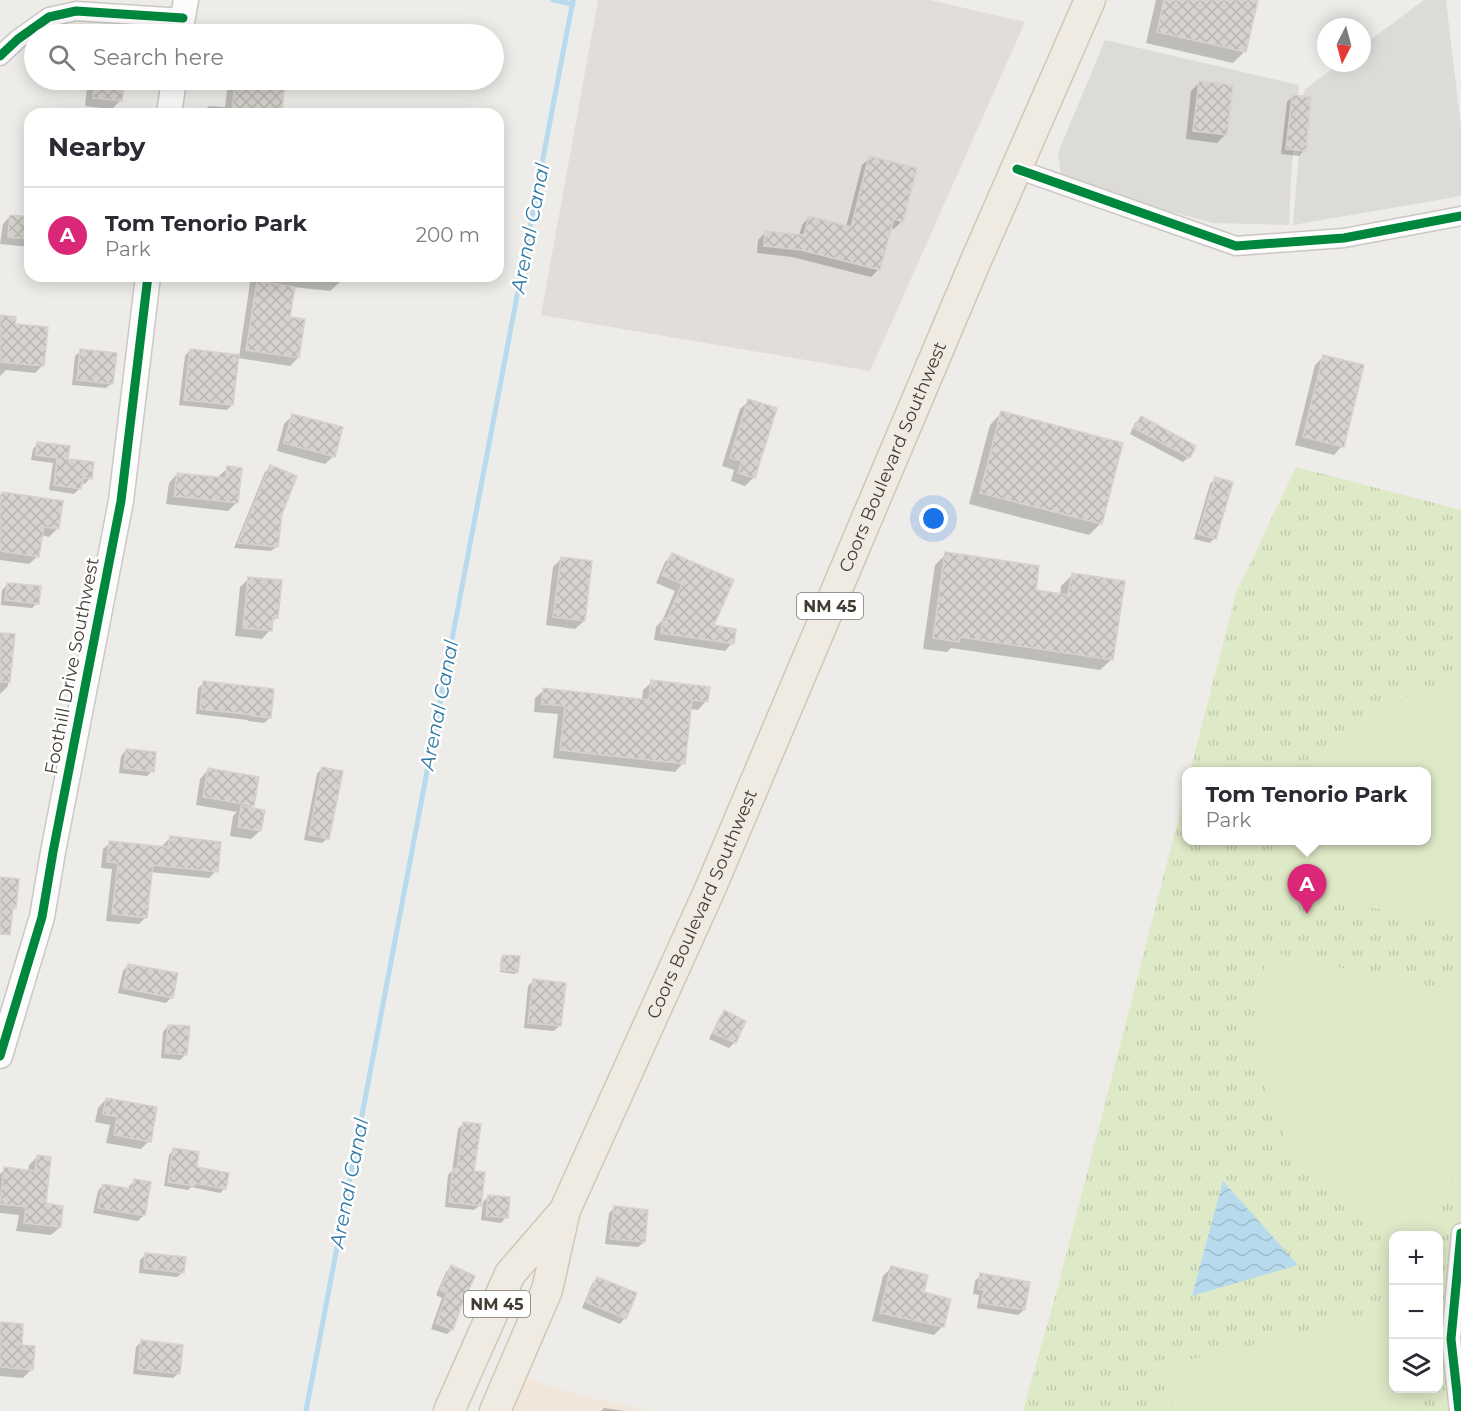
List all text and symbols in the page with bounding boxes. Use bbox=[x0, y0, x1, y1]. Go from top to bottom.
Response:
north arrow bbox=[1317, 18, 1371, 72]
search box bbox=[24, 24, 504, 90]
icon: search bbox=[45, 41, 78, 74]
text: Search here bbox=[93, 44, 224, 71]
text: Nearby bbox=[48, 131, 145, 163]
water label: Arenal Canal bbox=[505, 160, 554, 296]
text: Tom Tenorio Park bbox=[105, 210, 307, 237]
text: A bbox=[60, 223, 75, 247]
text: 200 m bbox=[416, 223, 480, 247]
text: Park bbox=[105, 237, 151, 261]
street label: Coors Boulevard Southwest bbox=[834, 338, 951, 576]
your location bbox=[919, 504, 948, 533]
street label: Foothill Drive Southwest bbox=[40, 556, 104, 776]
road number: NM 45 bbox=[797, 593, 863, 619]
water label: Arenal Canal bbox=[414, 637, 463, 773]
popup bbox=[1182, 767, 1431, 845]
text: Tom Tenorio Park bbox=[1206, 781, 1407, 808]
street label: Coors Boulevard Southwest bbox=[642, 786, 762, 1022]
text: Park bbox=[1206, 808, 1251, 832]
pin: A bbox=[1288, 864, 1326, 914]
water label: Arenal Canal bbox=[324, 1115, 373, 1251]
map controls bbox=[1389, 1231, 1443, 1393]
button: + bbox=[1389, 1231, 1443, 1285]
button: − bbox=[1389, 1285, 1443, 1339]
road number: NM 45 bbox=[464, 1291, 530, 1317]
button: layers bbox=[1389, 1339, 1443, 1393]

